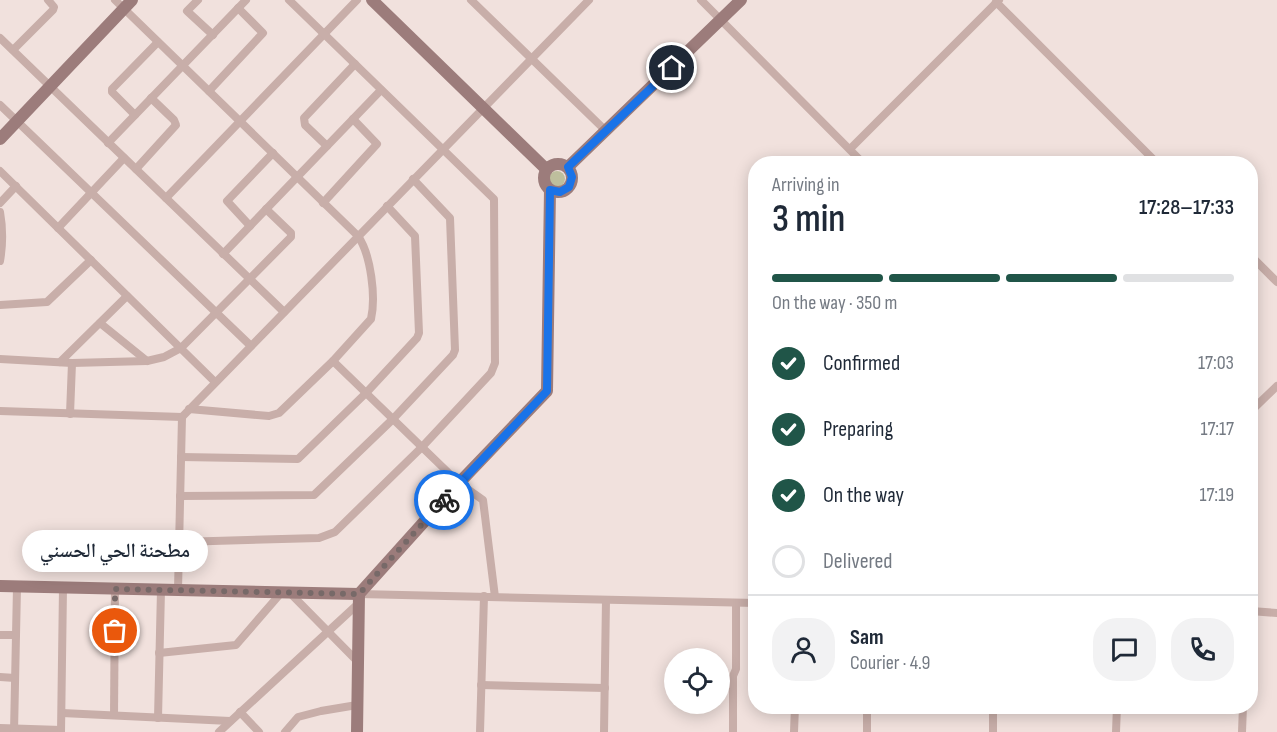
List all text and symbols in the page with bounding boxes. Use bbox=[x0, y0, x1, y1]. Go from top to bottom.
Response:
pin bbox=[646, 42, 697, 93]
icon: home bbox=[655, 51, 688, 84]
text: Arriving in bbox=[772, 173, 840, 197]
text: 17:28–17:33 bbox=[1139, 194, 1234, 221]
text: 3 min bbox=[772, 196, 845, 243]
text: On the way · 350 m bbox=[772, 291, 897, 315]
icon: check bbox=[772, 347, 805, 380]
text: Confirmed bbox=[823, 350, 900, 377]
text: 17:03 bbox=[1198, 351, 1234, 375]
icon: check bbox=[772, 413, 805, 446]
text: Preparing bbox=[823, 416, 893, 443]
text: 17:17 bbox=[1200, 417, 1234, 441]
courier bbox=[414, 470, 474, 530]
icon: check bbox=[772, 479, 805, 512]
text: On the way bbox=[823, 482, 904, 509]
text: 17:19 bbox=[1200, 483, 1234, 507]
icon: bike bbox=[428, 484, 461, 517]
callout: مطحنة الحي الحسني bbox=[22, 529, 208, 571]
text: مطحنة الحي الحسني bbox=[40, 539, 190, 563]
text: Delivered bbox=[823, 548, 892, 575]
pin bbox=[89, 605, 140, 656]
icon: bag bbox=[98, 614, 131, 647]
button: person bbox=[772, 618, 835, 681]
button: chat bbox=[1093, 618, 1156, 681]
button: phone bbox=[1171, 618, 1234, 681]
text: Sam bbox=[850, 624, 884, 651]
map controls bbox=[664, 648, 730, 714]
button: locate bbox=[664, 648, 730, 714]
text: Courier · 4.9 bbox=[850, 651, 930, 675]

